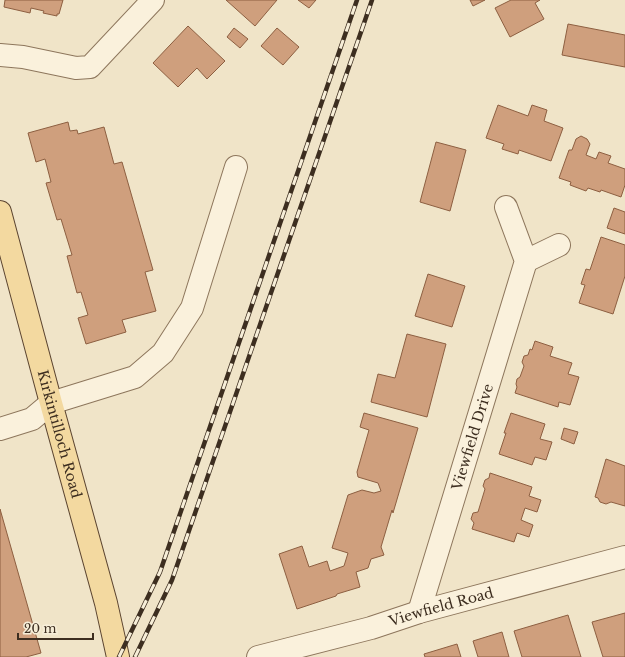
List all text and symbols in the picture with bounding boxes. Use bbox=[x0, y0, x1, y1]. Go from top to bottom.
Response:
street label: Kirkintilloch Road bbox=[34, 368, 86, 501]
street label: Viewfield Drive bbox=[447, 381, 497, 493]
street label: Viewfield Road bbox=[386, 583, 496, 631]
scale bar bbox=[18, 615, 93, 641]
text: 20 m bbox=[24, 621, 56, 636]

